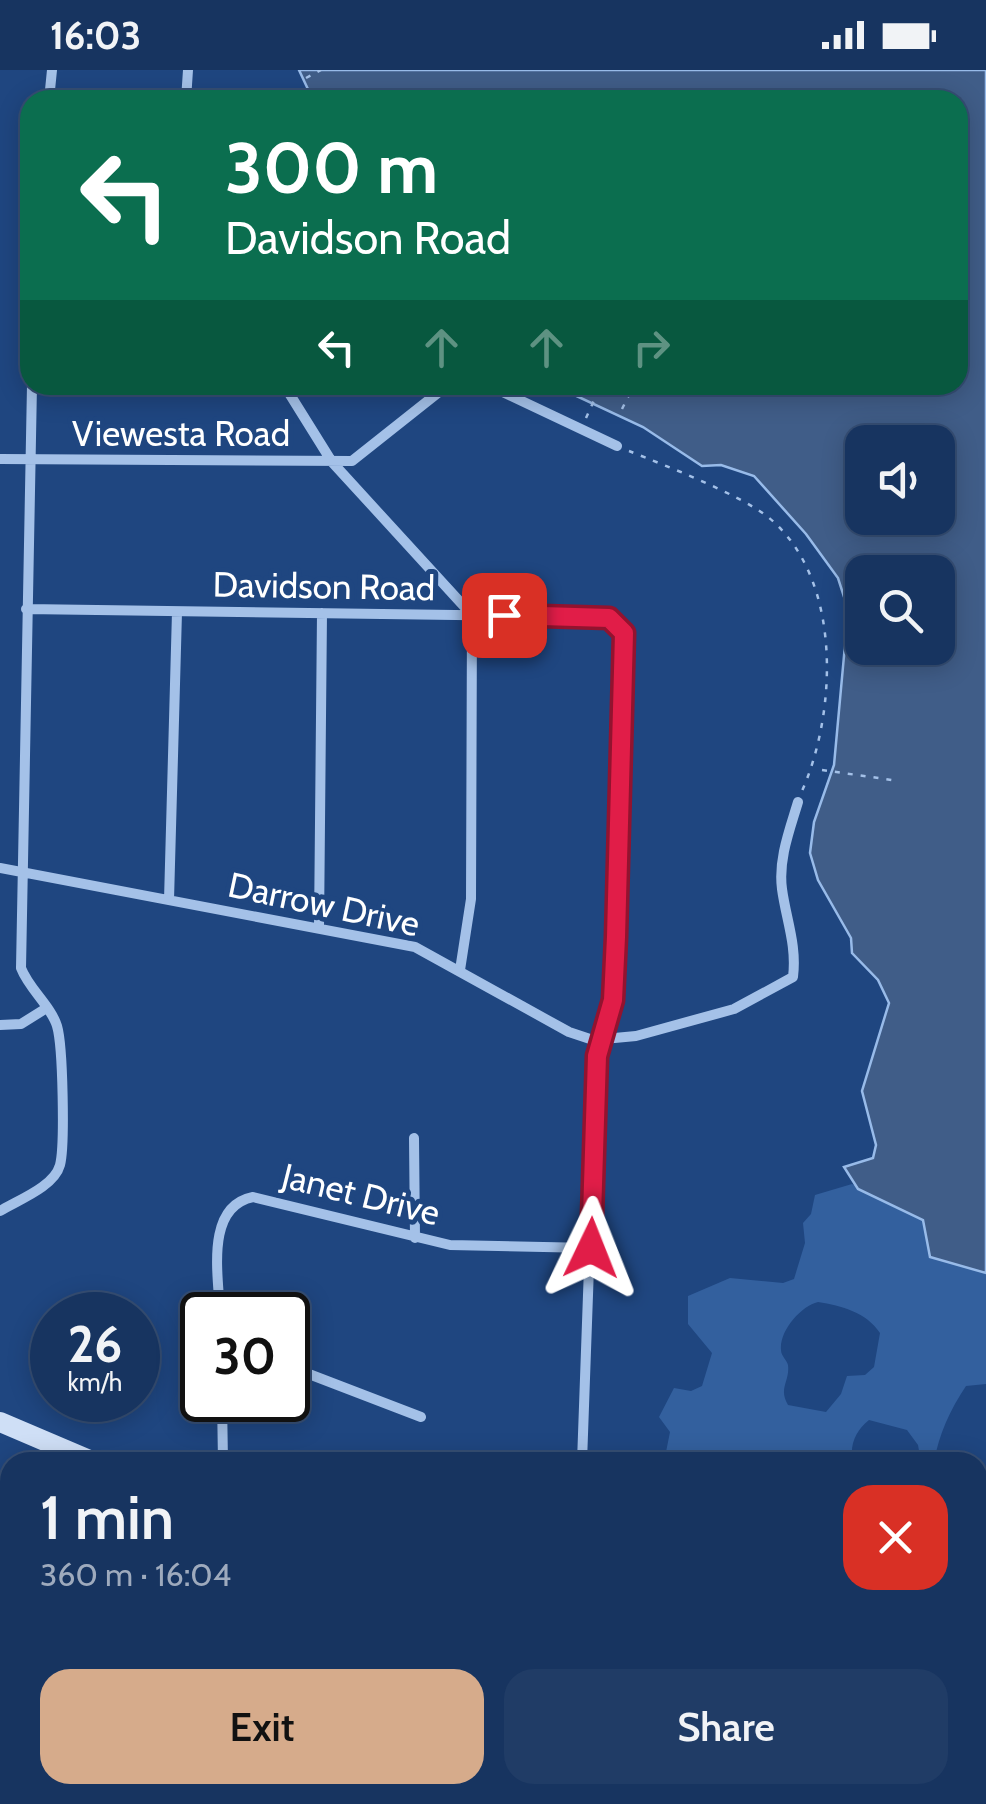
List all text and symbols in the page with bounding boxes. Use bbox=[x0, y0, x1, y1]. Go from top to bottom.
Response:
text: 16:03 bbox=[50, 12, 141, 59]
text: 300 m bbox=[225, 125, 438, 211]
icon: left bbox=[60, 130, 190, 260]
text: Davidson Road bbox=[225, 211, 511, 265]
icon: left bbox=[309, 320, 364, 375]
icon: ahead bbox=[414, 320, 469, 375]
icon: ahead bbox=[519, 320, 574, 375]
icon: right bbox=[624, 320, 679, 375]
street label: Viewesta Road bbox=[72, 412, 290, 455]
map controls bbox=[845, 425, 955, 665]
button: sound bbox=[845, 425, 955, 535]
button: search bbox=[845, 555, 955, 665]
street label: Davidson Road bbox=[212, 563, 436, 609]
pin bbox=[462, 573, 547, 658]
icon: arrive bbox=[477, 588, 532, 643]
street label: Darrow Drive bbox=[224, 863, 424, 945]
street label: Janet Drive bbox=[277, 1153, 444, 1234]
position arrow bbox=[539, 1196, 643, 1300]
speed limit sign: 30 bbox=[180, 1292, 310, 1422]
text: 26 bbox=[68, 1314, 122, 1375]
text: km/h bbox=[68, 1367, 122, 1397]
text: 1 min bbox=[40, 1481, 174, 1554]
button: close bbox=[843, 1485, 948, 1590]
text: 360 m · 16:04 bbox=[40, 1555, 231, 1594]
button: Exit bbox=[40, 1669, 484, 1784]
button: Share bbox=[504, 1669, 948, 1784]

